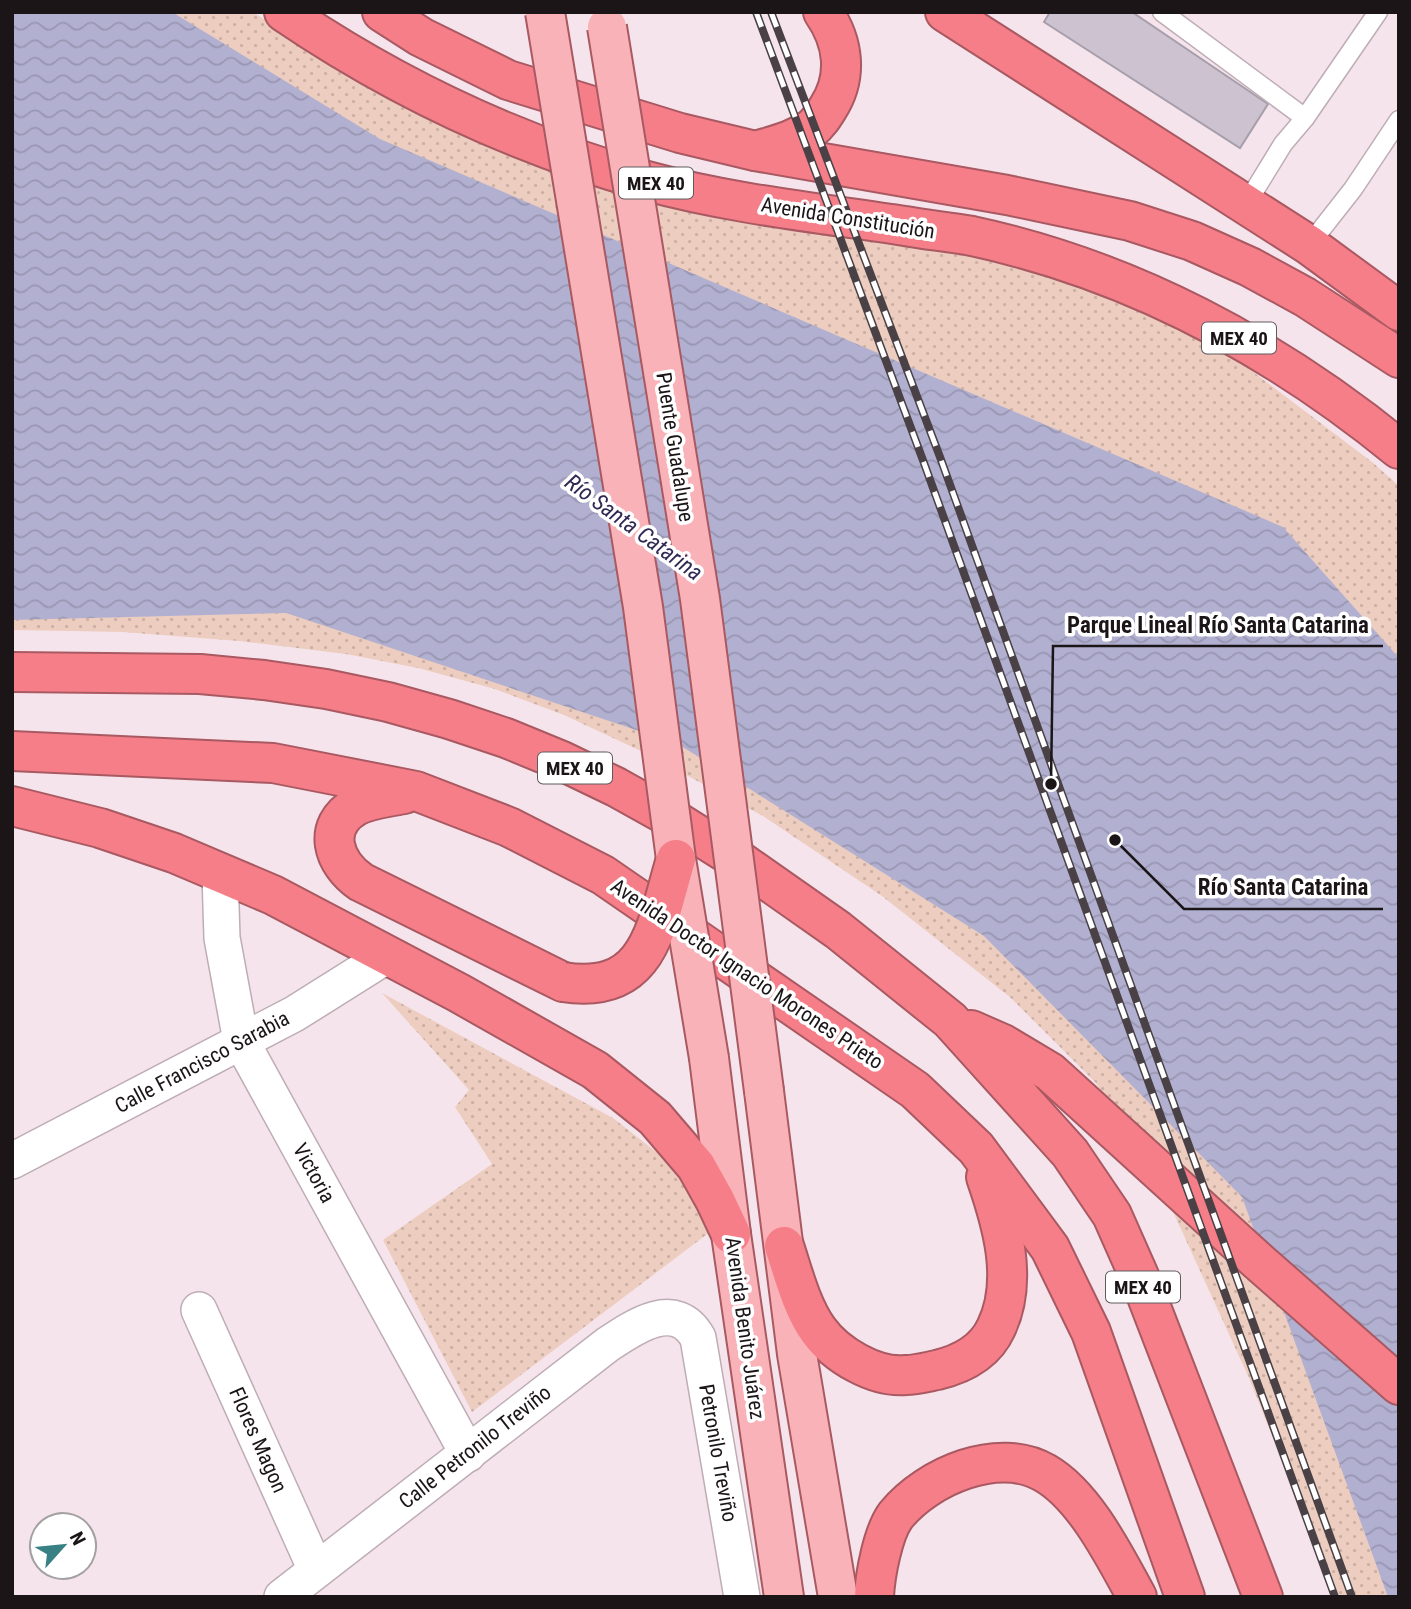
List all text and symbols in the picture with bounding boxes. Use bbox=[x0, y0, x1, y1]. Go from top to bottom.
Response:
road number: MEX 40 bbox=[619, 168, 693, 198]
street label: Avenida Constitución bbox=[759, 192, 937, 244]
road number: MEX 40 bbox=[1202, 322, 1276, 354]
street label: Puente Guadalupe bbox=[651, 371, 699, 524]
water label: Río Santa Catarina bbox=[560, 469, 708, 586]
callout: Parque Lineal Río Santa Catarina bbox=[1053, 602, 1383, 646]
text: Parque Lineal Río Santa Catarina bbox=[1067, 612, 1369, 639]
road number: MEX 40 bbox=[538, 752, 612, 783]
callout: Río Santa Catarina bbox=[1184, 865, 1383, 909]
street label: Avenida Doctor Ignacio Morones Prieto bbox=[606, 874, 888, 1074]
text: Río Santa Catarina bbox=[1198, 874, 1368, 901]
street label: Calle Francisco Sarabia bbox=[111, 1006, 293, 1118]
street label: Victoria bbox=[288, 1139, 340, 1207]
street label: Avenida Benito Juárez bbox=[720, 1235, 770, 1421]
road number: MEX 40 bbox=[1106, 1272, 1180, 1302]
street label: Calle Petronilo Treviño bbox=[394, 1380, 556, 1514]
street label: Petronilo Treviño bbox=[694, 1382, 742, 1524]
street label: Flores Magon bbox=[224, 1384, 292, 1496]
north arrow bbox=[28, 1511, 98, 1581]
text: N bbox=[65, 1528, 91, 1549]

